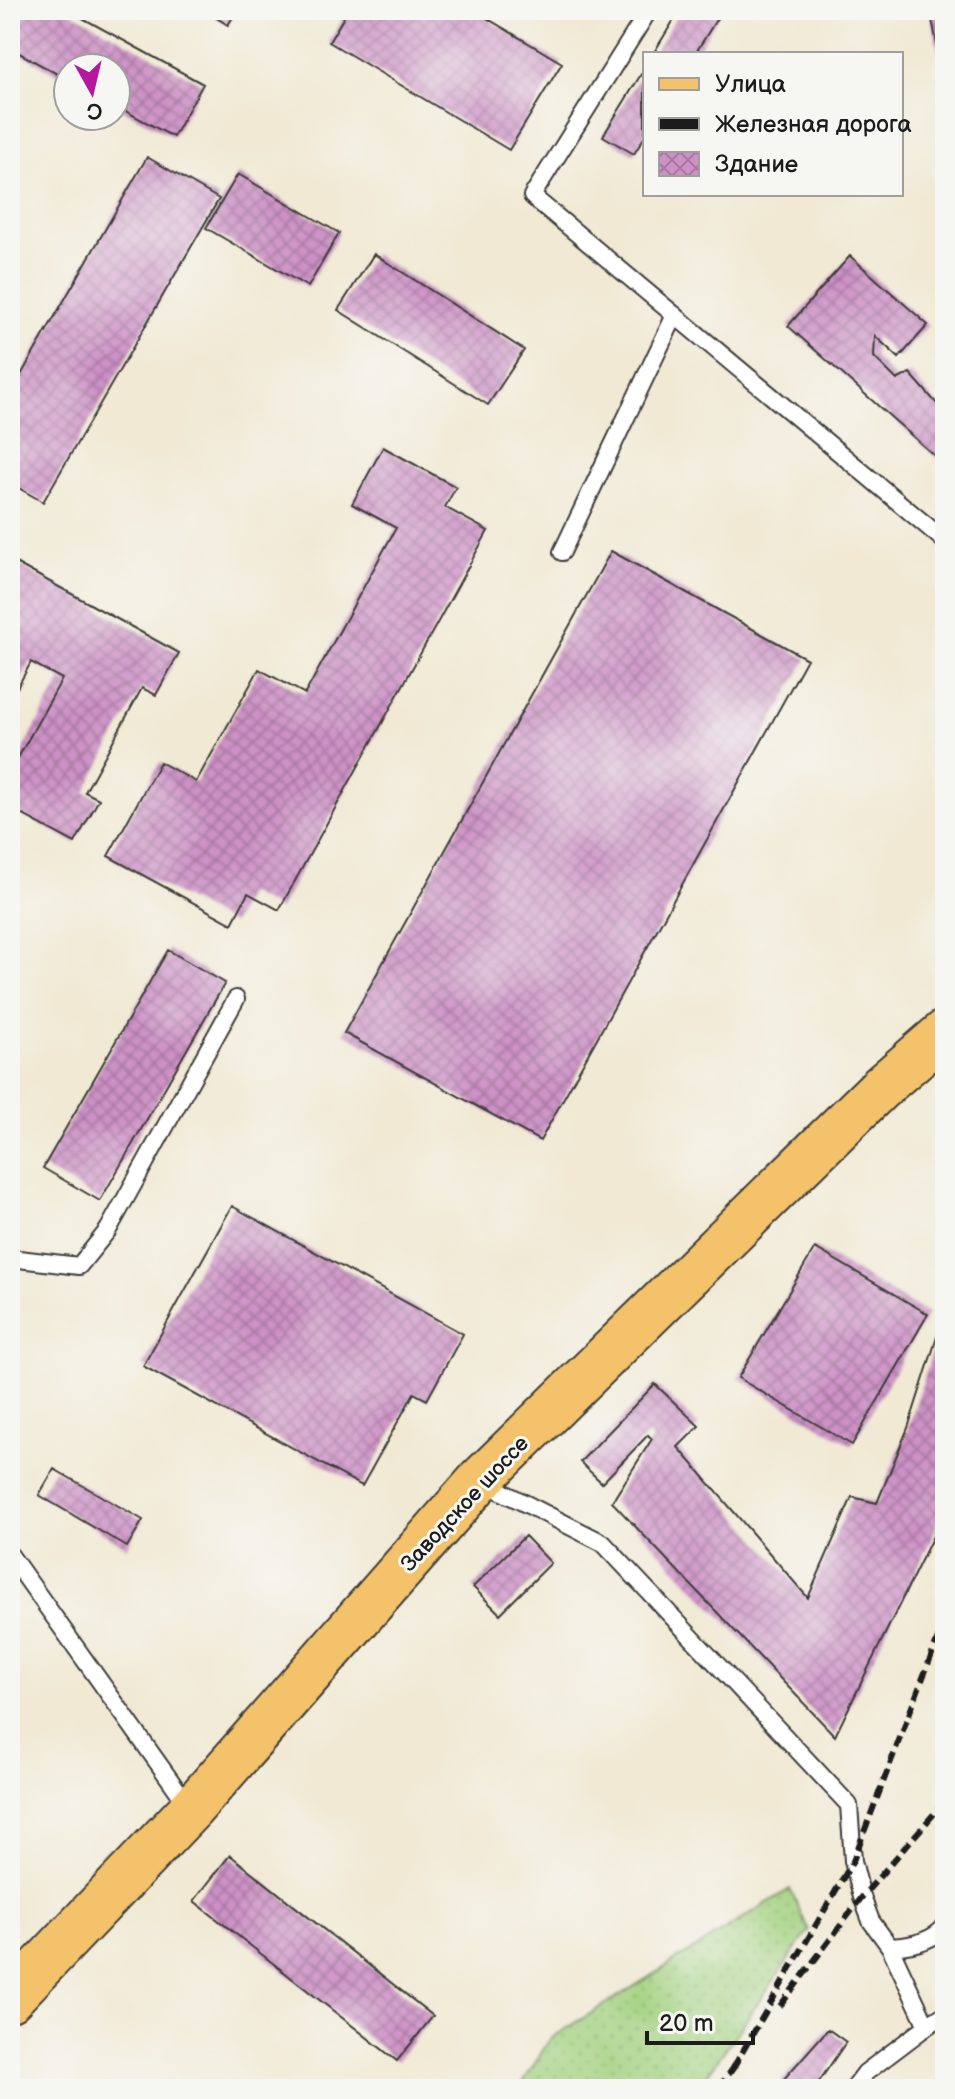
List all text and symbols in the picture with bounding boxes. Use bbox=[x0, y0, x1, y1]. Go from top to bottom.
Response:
north arrow bbox=[52, 52, 132, 132]
legend bbox=[643, 52, 903, 196]
text: Улица bbox=[715, 70, 786, 99]
text: С bbox=[85, 96, 104, 125]
text: Железная дорога bbox=[715, 110, 912, 139]
text: Здание bbox=[715, 150, 798, 179]
street label: Заводское шоссе bbox=[395, 1431, 535, 1578]
scale bar bbox=[647, 1995, 753, 2045]
text: 20 m bbox=[659, 2009, 714, 2038]

